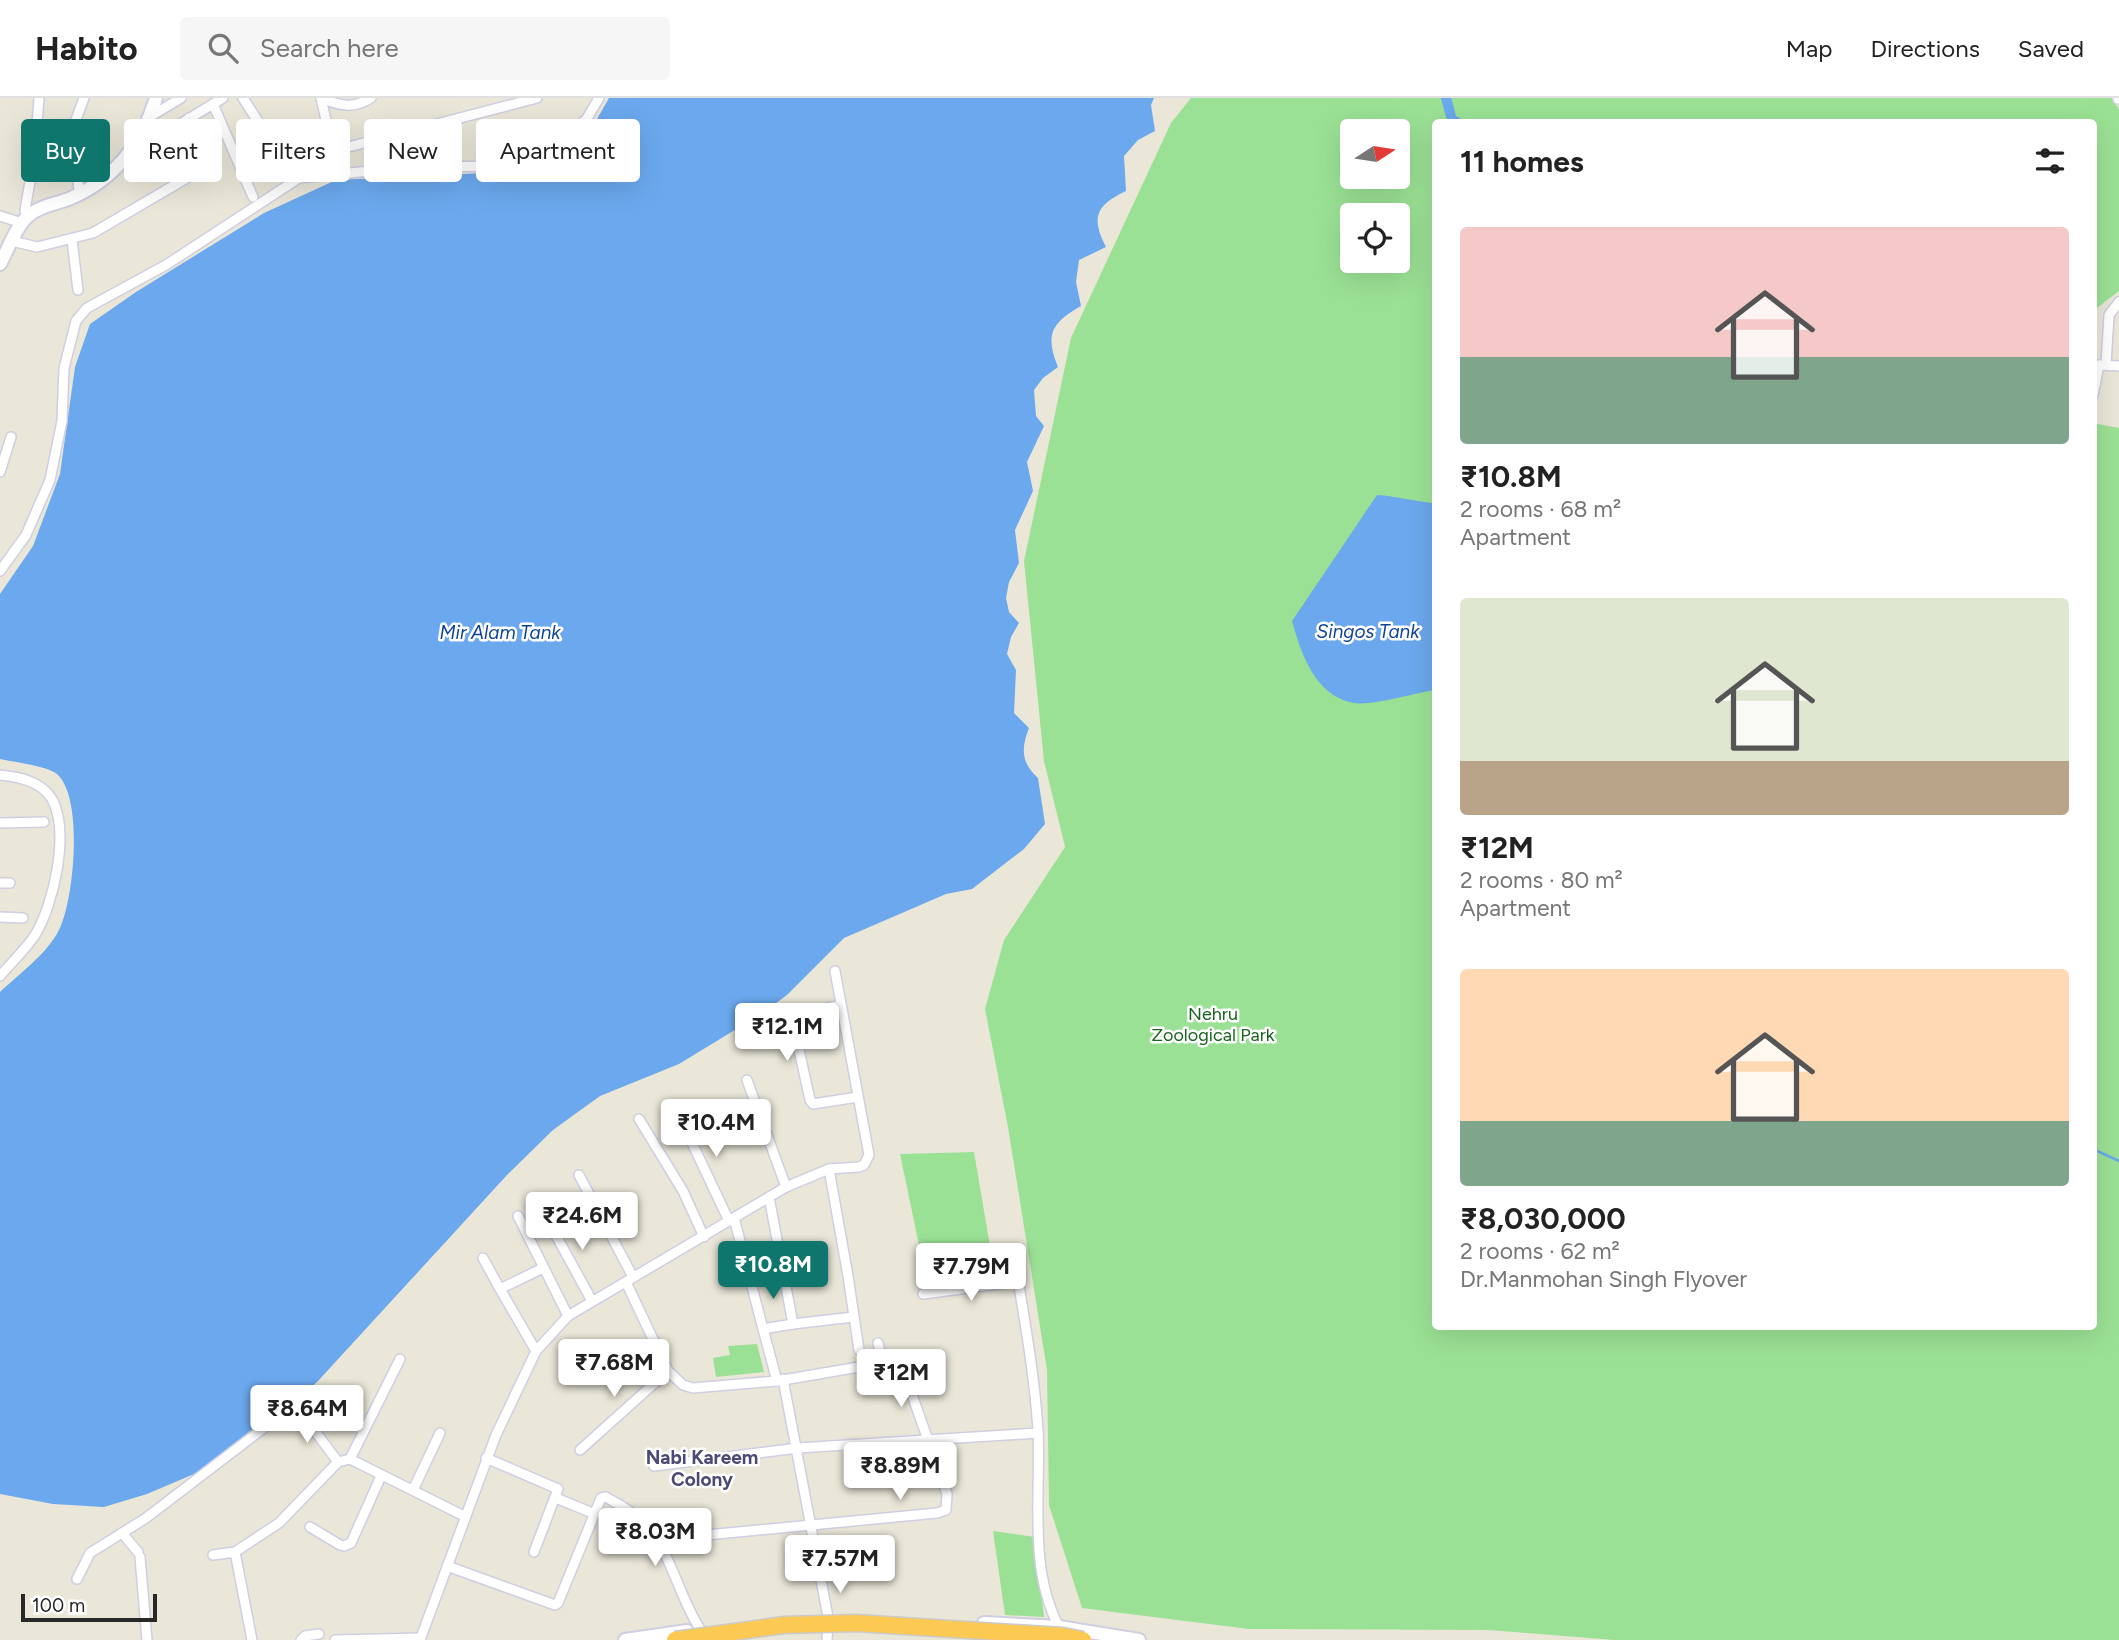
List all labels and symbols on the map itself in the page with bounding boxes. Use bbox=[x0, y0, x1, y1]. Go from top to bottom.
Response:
north arrow bbox=[1340, 119, 1410, 189]
water label: Singos Tank bbox=[1317, 620, 1420, 643]
water label: Mir Alam Tank bbox=[439, 621, 561, 644]
park label: Nehru Zoological Park bbox=[1151, 1003, 1275, 1046]
pin: ₹12.1M bbox=[730, 1004, 844, 1063]
pin: ₹10.4M bbox=[659, 1100, 773, 1159]
pin: ₹24.6M bbox=[525, 1192, 639, 1252]
pin: ₹10.8M bbox=[716, 1242, 830, 1301]
pin: ₹7.79M bbox=[914, 1244, 1028, 1303]
pin: ₹7.68M bbox=[557, 1340, 671, 1399]
pin: ₹12M bbox=[860, 1350, 942, 1409]
pin: ₹8.64M bbox=[250, 1386, 364, 1445]
pin: ₹8.89M bbox=[843, 1442, 957, 1502]
district label: Nabi Kareem Colony bbox=[646, 1446, 758, 1491]
pin: ₹8.03M bbox=[598, 1508, 712, 1568]
pin: ₹7.57M bbox=[783, 1536, 897, 1595]
scale bar bbox=[21, 1591, 158, 1623]

